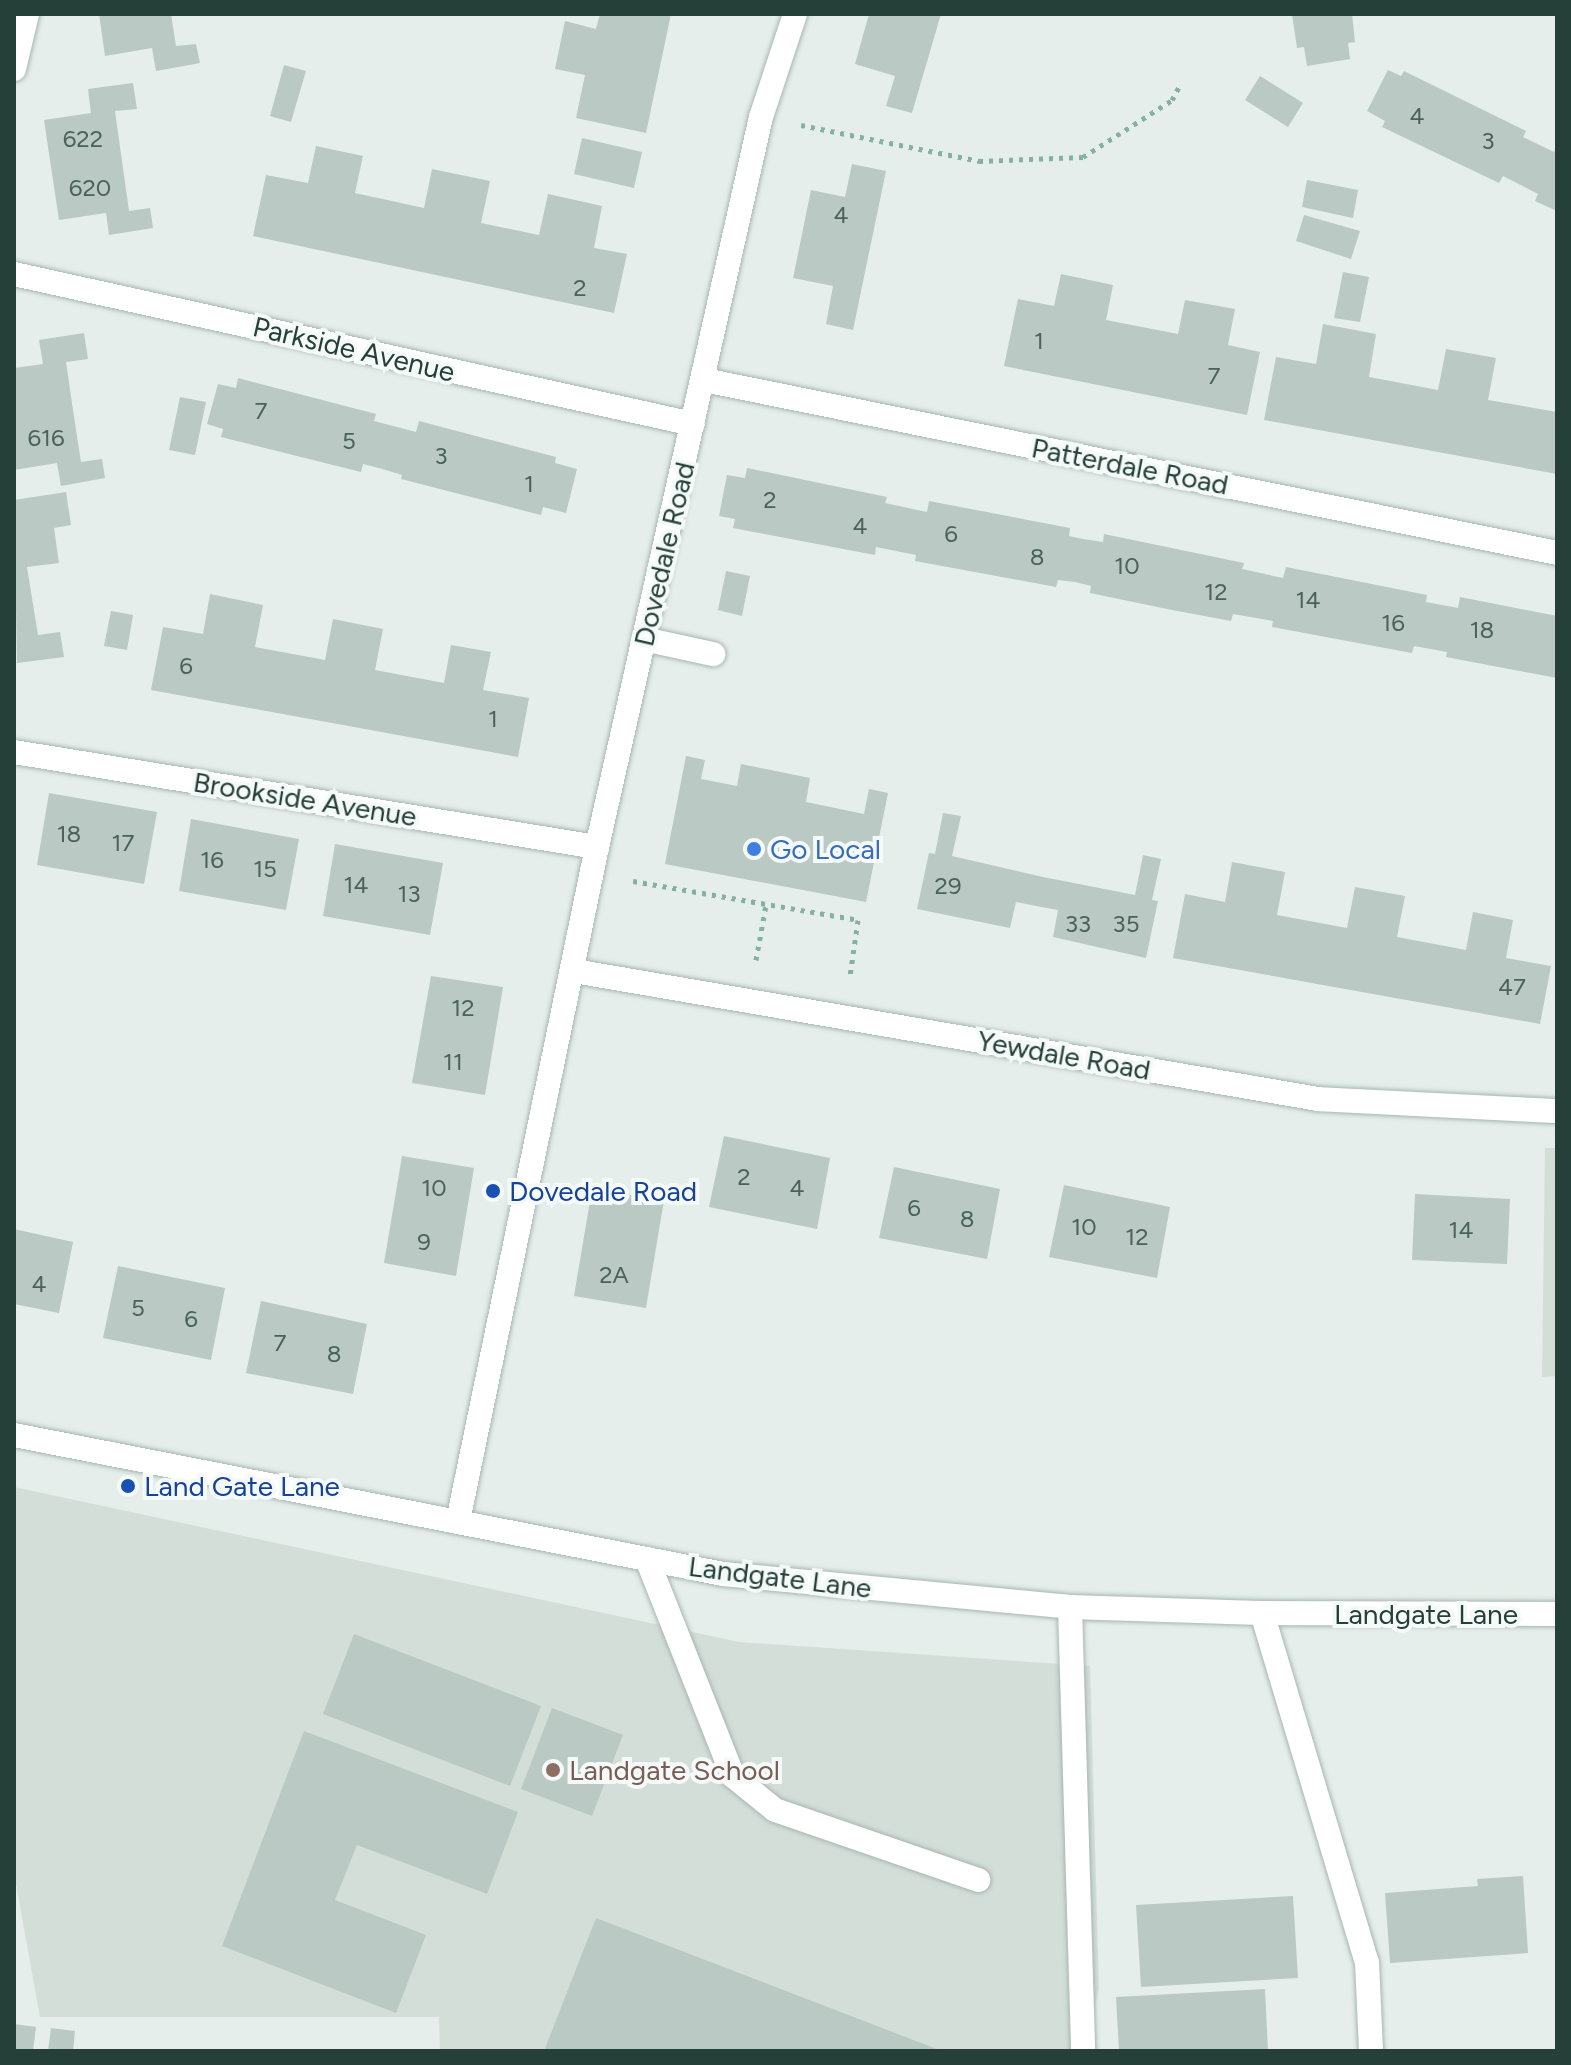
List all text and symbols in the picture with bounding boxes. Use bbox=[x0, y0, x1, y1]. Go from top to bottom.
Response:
house number: 4 bbox=[1410, 102, 1424, 130]
house number: 622 bbox=[63, 125, 103, 153]
house number: 3 bbox=[1481, 127, 1495, 155]
house number: 620 bbox=[69, 174, 111, 202]
house number: 4 bbox=[834, 201, 848, 229]
house number: 2 bbox=[573, 274, 587, 302]
street label: Parkside Avenue bbox=[250, 309, 458, 389]
house number: 1 bbox=[1034, 327, 1044, 355]
house number: 7 bbox=[1208, 362, 1220, 390]
house number: 7 bbox=[255, 397, 267, 425]
house number: 616 bbox=[27, 424, 65, 452]
house number: 5 bbox=[342, 427, 356, 455]
street label: Patterdale Road bbox=[1029, 430, 1231, 502]
house number: 3 bbox=[434, 442, 448, 470]
street label: Dovedale Road bbox=[626, 459, 702, 649]
house number: 1 bbox=[524, 470, 534, 498]
house number: 2 bbox=[763, 486, 777, 514]
house number: 4 bbox=[853, 512, 867, 540]
house number: 6 bbox=[944, 520, 958, 548]
house number: 8 bbox=[1030, 543, 1044, 571]
house number: 10 bbox=[1114, 552, 1140, 580]
house number: 12 bbox=[1204, 578, 1228, 606]
house number: 14 bbox=[1296, 586, 1320, 614]
house number: 16 bbox=[1381, 609, 1405, 637]
house number: 18 bbox=[1470, 616, 1494, 644]
house number: 6 bbox=[179, 652, 193, 680]
house number: 1 bbox=[488, 705, 498, 733]
street label: Brookside Avenue bbox=[191, 765, 419, 833]
house number: 18 bbox=[57, 820, 81, 848]
house number: 17 bbox=[112, 829, 134, 857]
place label: Go Local bbox=[770, 832, 881, 866]
marker: Go Local bbox=[745, 840, 763, 858]
house number: 16 bbox=[200, 846, 224, 874]
house number: 15 bbox=[253, 855, 277, 883]
house number: 14 bbox=[344, 871, 368, 899]
house number: 29 bbox=[935, 872, 961, 900]
house number: 13 bbox=[398, 880, 420, 908]
house number: 33 bbox=[1065, 910, 1091, 938]
house number: 35 bbox=[1113, 910, 1139, 938]
house number: 47 bbox=[1498, 973, 1526, 1001]
house number: 12 bbox=[451, 994, 475, 1022]
street label: Yewdale Road bbox=[975, 1023, 1153, 1087]
house number: 11 bbox=[443, 1048, 463, 1076]
house number: 2 bbox=[737, 1163, 751, 1191]
house number: 10 bbox=[421, 1174, 447, 1202]
place label: Dovedale Road bbox=[509, 1174, 697, 1208]
house number: 4 bbox=[790, 1174, 804, 1202]
marker: Dovedale Road bbox=[484, 1182, 502, 1200]
house number: 6 bbox=[907, 1194, 921, 1222]
house number: 8 bbox=[960, 1205, 974, 1233]
house number: 10 bbox=[1071, 1213, 1097, 1241]
house number: 14 bbox=[1449, 1216, 1473, 1244]
house number: 12 bbox=[1125, 1223, 1149, 1251]
house number: 9 bbox=[417, 1228, 431, 1256]
house number: 2A bbox=[599, 1261, 629, 1289]
house number: 4 bbox=[32, 1270, 46, 1298]
house number: 5 bbox=[131, 1294, 145, 1322]
house number: 6 bbox=[184, 1305, 198, 1333]
house number: 7 bbox=[274, 1329, 286, 1357]
house number: 8 bbox=[327, 1340, 341, 1368]
place label: Land Gate Lane bbox=[144, 1469, 340, 1503]
marker: Land Gate Lane bbox=[119, 1477, 137, 1495]
street label: Landgate Lane bbox=[687, 1549, 873, 1605]
street label: Landgate Lane bbox=[1334, 1597, 1518, 1631]
place label: Landgate School bbox=[569, 1753, 780, 1787]
marker: Landgate School bbox=[544, 1761, 562, 1779]

